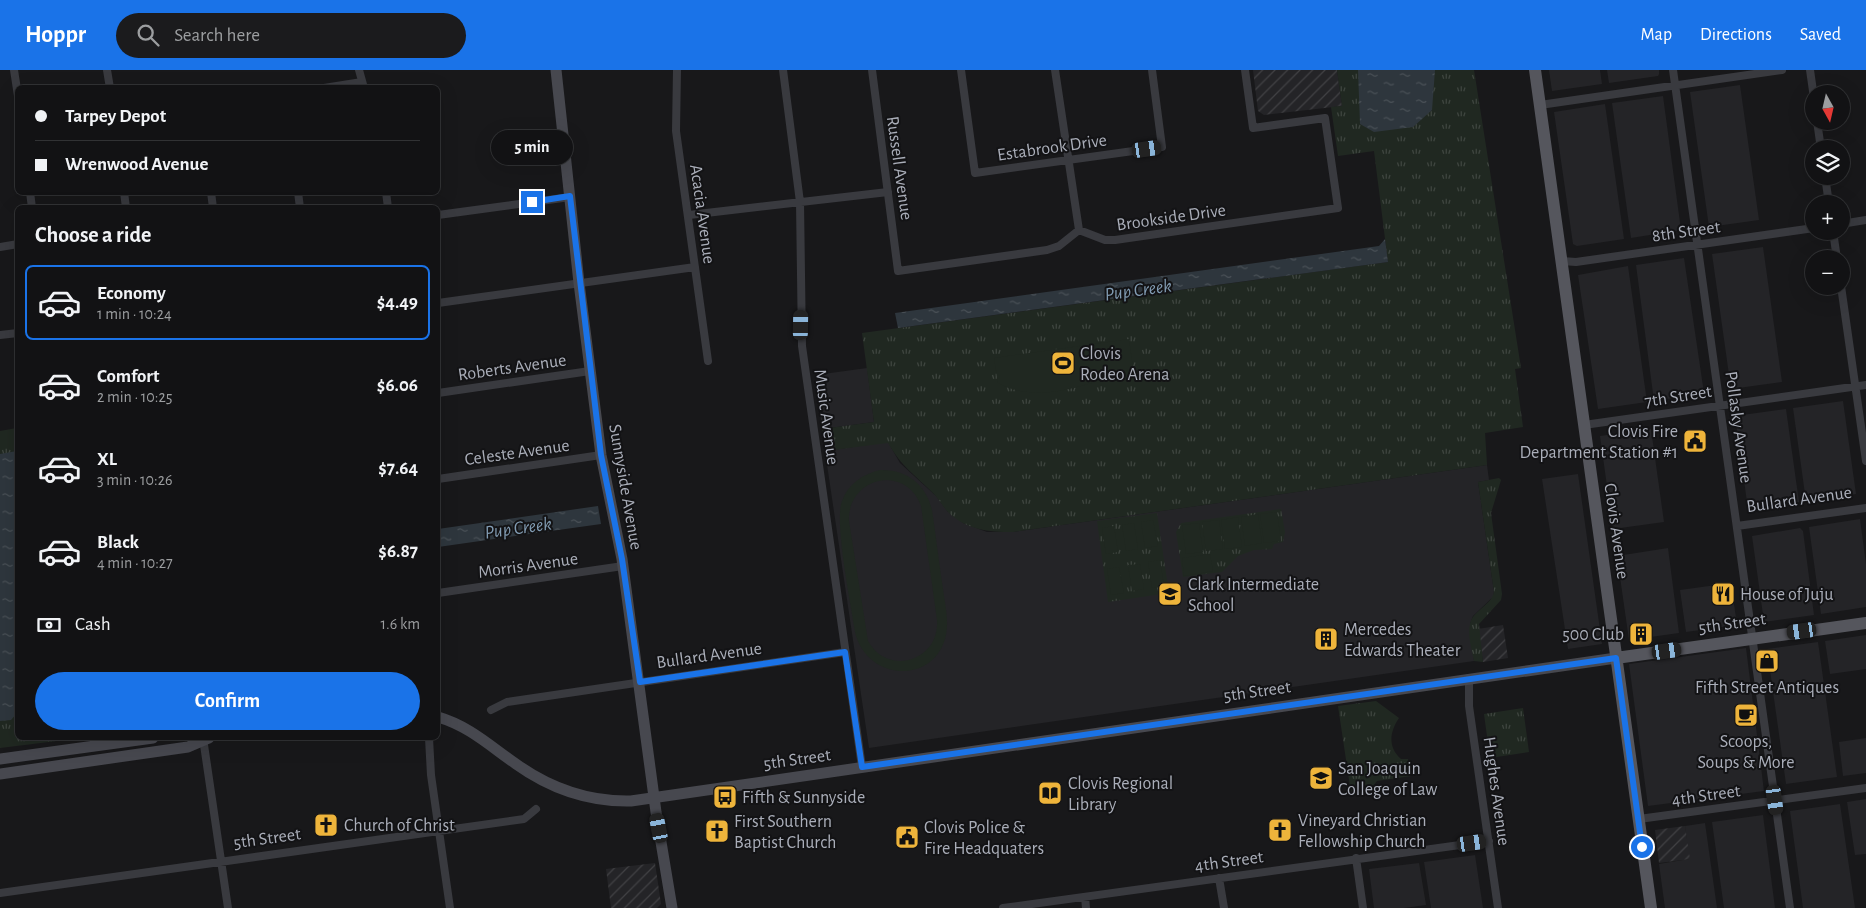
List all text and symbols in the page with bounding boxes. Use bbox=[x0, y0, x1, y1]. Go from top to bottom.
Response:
search box bbox=[116, 13, 466, 58]
icon: search bbox=[134, 21, 162, 49]
text: Hoppr bbox=[25, 23, 86, 47]
text: Search here bbox=[174, 26, 260, 45]
text: Map bbox=[1641, 26, 1672, 44]
text: Directions bbox=[1700, 26, 1772, 44]
text: Saved bbox=[1800, 26, 1841, 44]
north arrow bbox=[1805, 85, 1850, 130]
map controls bbox=[1805, 85, 1850, 295]
text: Tarpey Depot bbox=[65, 107, 166, 126]
street label: Russell Avenue bbox=[883, 115, 915, 221]
callout: 5 min bbox=[491, 129, 573, 164]
street label: Estabrook Drive bbox=[996, 131, 1108, 165]
text: 5 min bbox=[515, 139, 549, 155]
car bbox=[1131, 139, 1162, 159]
button: layers bbox=[1805, 140, 1850, 185]
text: Wrenwood Avenue bbox=[65, 155, 208, 174]
street label: Acacia Avenue bbox=[686, 163, 718, 265]
route end bbox=[521, 191, 543, 213]
button: + bbox=[1805, 195, 1850, 240]
street label: Brookside Drive bbox=[1115, 201, 1227, 235]
street label: 8th Street bbox=[1651, 218, 1722, 246]
text: Choose a ride bbox=[35, 224, 151, 246]
button: − bbox=[1805, 250, 1850, 295]
water label: Pup Creek bbox=[1103, 276, 1173, 305]
icon: car bbox=[37, 280, 82, 325]
text: Economy bbox=[97, 284, 166, 303]
text: $4.49 bbox=[377, 293, 418, 312]
text: 1 min · 10:24 bbox=[97, 306, 172, 322]
car bbox=[793, 310, 808, 340]
place label: Clovis Rodeo Arena bbox=[1080, 345, 1170, 384]
sports icon: Clovis Rodeo Arena bbox=[1050, 350, 1076, 376]
street label: Roberts Avenue bbox=[457, 351, 568, 385]
icon: car bbox=[37, 363, 82, 408]
text: Comfort bbox=[97, 367, 159, 386]
street label: Music Avenue bbox=[810, 368, 842, 466]
street label: Pollasky Avenue bbox=[1721, 370, 1755, 484]
text: $6.06 bbox=[377, 376, 418, 395]
street label: 7th Street bbox=[1643, 383, 1713, 411]
text: 2 min · 10:25 bbox=[97, 389, 172, 405]
street label: Sunnyside Avenue bbox=[605, 423, 645, 551]
place label: Clovis Fire Department Station #1 bbox=[1519, 423, 1678, 462]
public building icon: Clovis Fire Department Station #1 bbox=[1682, 428, 1708, 454]
street label: Celeste Avenue bbox=[463, 437, 571, 469]
icon: car bbox=[37, 446, 82, 491]
text: XL bbox=[97, 450, 117, 469]
text: $7.64 bbox=[378, 459, 418, 478]
text: 3 min · 10:26 bbox=[97, 472, 173, 488]
street label: Clovis Avenue bbox=[1600, 482, 1632, 580]
street label: Bullard Avenue bbox=[1745, 484, 1853, 516]
water label: Pup Creek bbox=[483, 514, 553, 543]
icon: car bbox=[37, 529, 82, 574]
text: Black bbox=[97, 533, 139, 552]
text: $6.87 bbox=[378, 542, 418, 561]
street label: Morris Avenue bbox=[477, 550, 579, 582]
text: 4 min · 10:27 bbox=[97, 555, 173, 571]
place label: Clark Intermediate School bbox=[1188, 576, 1319, 615]
school or university icon: Clark Intermediate School bbox=[1157, 581, 1183, 607]
restaurant icon: House of Juju bbox=[1710, 581, 1736, 607]
place label: House of Juju bbox=[1740, 586, 1833, 604]
street label: 5th Street bbox=[1697, 610, 1767, 638]
icon: cash bbox=[35, 611, 63, 639]
text: Cash bbox=[75, 615, 111, 634]
text: 1.6 km bbox=[381, 616, 420, 632]
place label: Mercedes Edwards Theater bbox=[1344, 621, 1461, 660]
building icon: 500 Club bbox=[1628, 621, 1654, 647]
car bbox=[1786, 621, 1817, 641]
building icon: Mercedes Edwards Theater bbox=[1313, 626, 1339, 652]
place label: 500 Club bbox=[1562, 626, 1624, 644]
street label: Bullard Avenue bbox=[655, 640, 763, 672]
car bbox=[1651, 641, 1682, 661]
shop icon: Fifth Street Antiques bbox=[1754, 648, 1780, 674]
button: Confirm bbox=[35, 672, 420, 730]
street label: 5th Street bbox=[1222, 678, 1292, 706]
place label: Fifth Street Antiques bbox=[1695, 679, 1839, 697]
cafe icon: Scoops, Soups & More bbox=[1733, 702, 1759, 728]
place label: Scoops, Soups & More bbox=[1697, 733, 1795, 772]
street label: Hughes Avenue bbox=[1479, 735, 1513, 847]
street label: 5th Street bbox=[762, 746, 832, 774]
place label: San Joaquin College of Law bbox=[1338, 760, 1438, 799]
school or university icon: San Joaquin College of Law bbox=[1308, 765, 1334, 791]
place label: Clovis Regional Library bbox=[1068, 775, 1173, 814]
library icon: Clovis Regional Library bbox=[1037, 780, 1063, 806]
street label: 4th Street bbox=[1671, 782, 1742, 810]
bus stop icon: Fifth & Sunnyside bbox=[712, 784, 738, 810]
car bbox=[1765, 784, 1784, 816]
place label: Fifth & Sunnyside bbox=[742, 789, 865, 807]
church icon: Church of Christ bbox=[313, 812, 339, 838]
car bbox=[648, 812, 669, 844]
place label: Vineyard Christian Fellowship Church bbox=[1298, 812, 1427, 851]
place label: First Southern Baptist Church bbox=[734, 813, 836, 852]
place label: Church of Christ bbox=[344, 817, 455, 835]
church icon: Vineyard Christian Fellowship Church bbox=[1267, 817, 1293, 843]
church icon: First Southern Baptist Church bbox=[704, 818, 730, 844]
place label: Clovis Police & Fire Headquaters bbox=[924, 819, 1044, 858]
public building icon: Clovis Police & Fire Headquaters bbox=[894, 824, 920, 850]
street label: 5th Street bbox=[232, 825, 302, 853]
car bbox=[1456, 833, 1487, 853]
route start bbox=[1631, 836, 1653, 858]
street label: 4th Street bbox=[1194, 848, 1265, 876]

